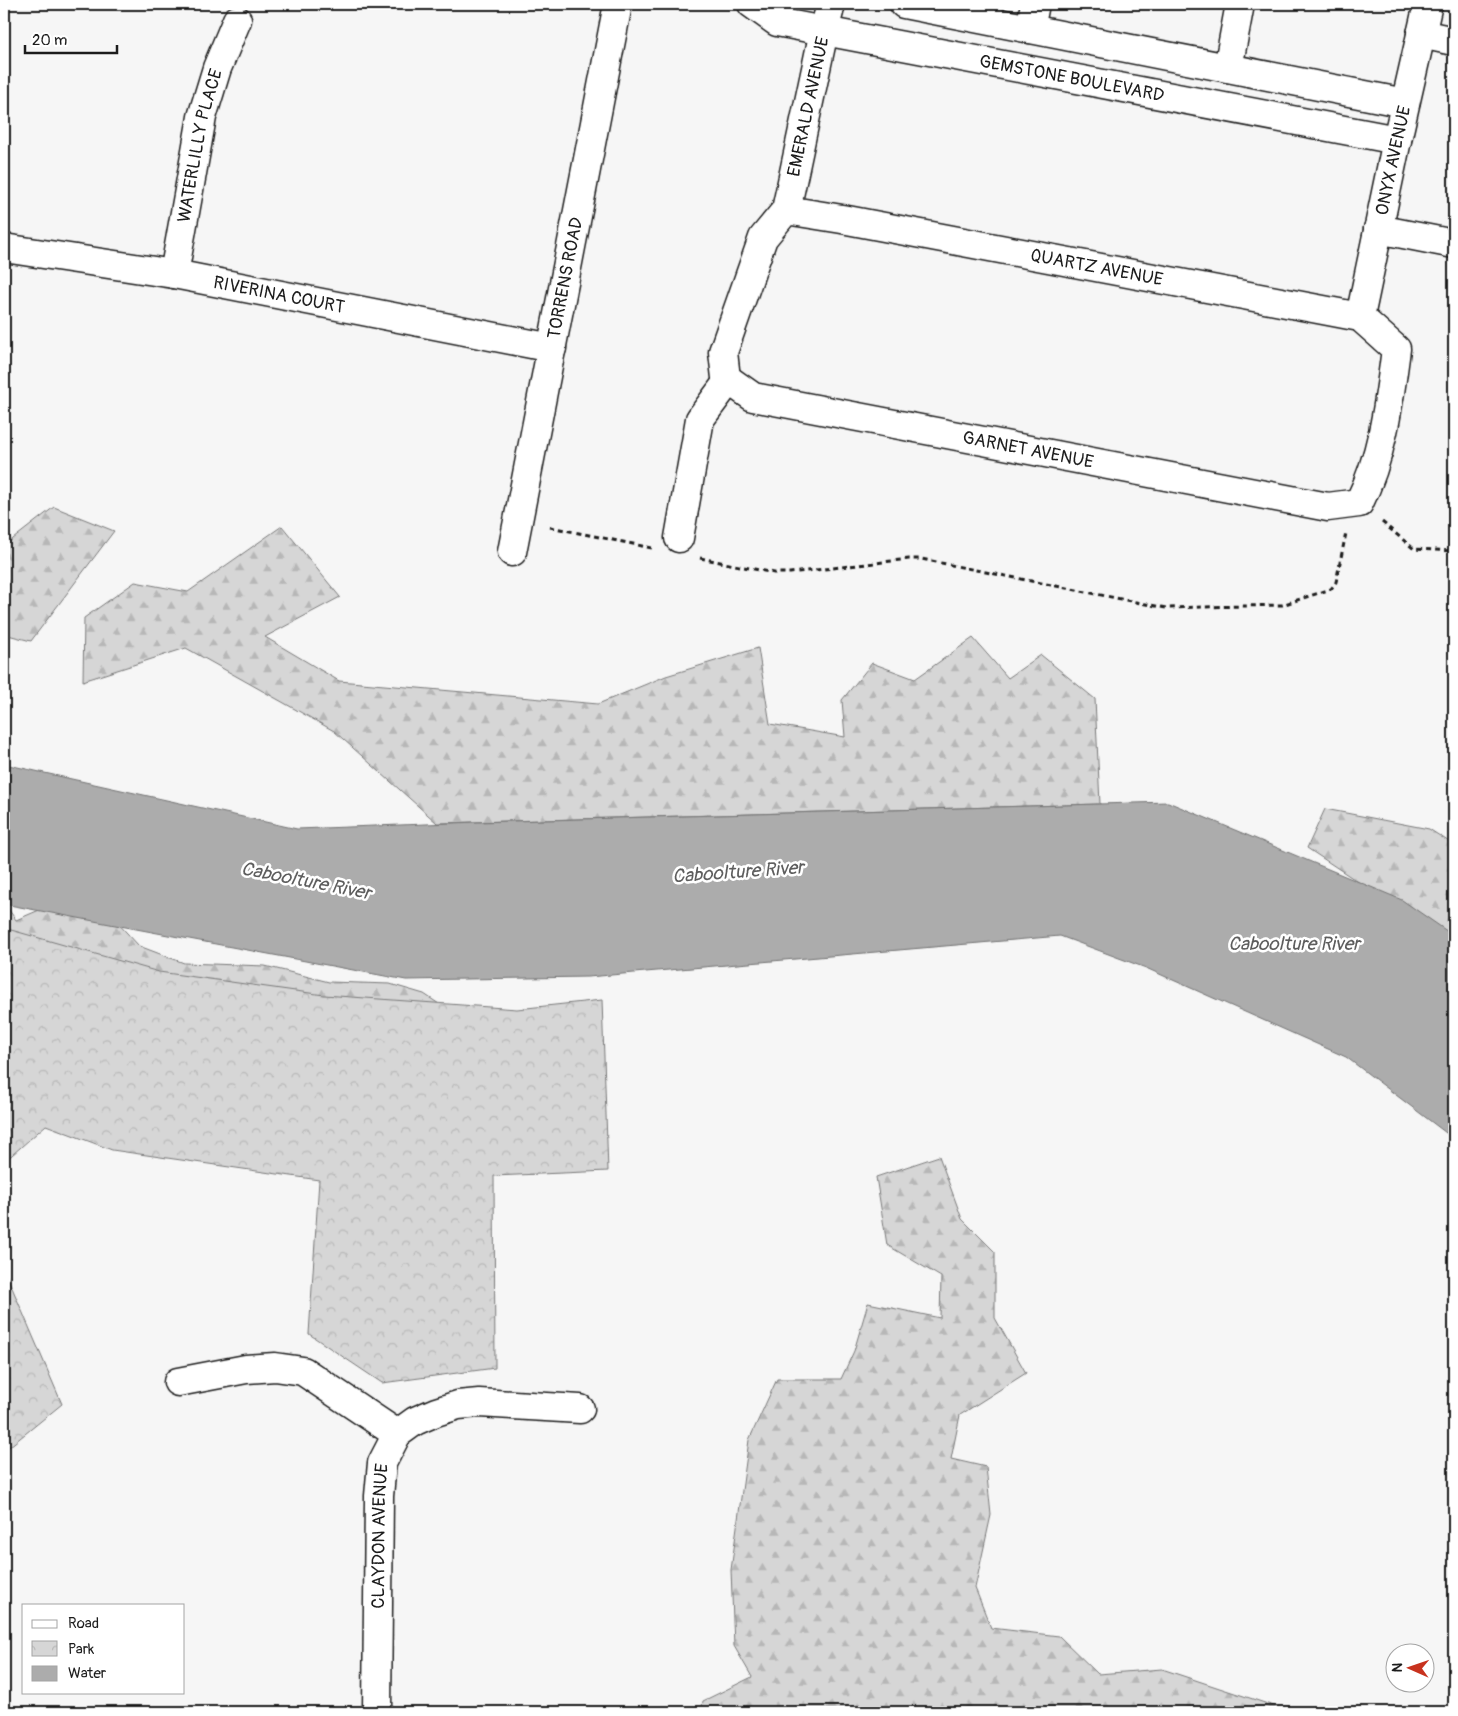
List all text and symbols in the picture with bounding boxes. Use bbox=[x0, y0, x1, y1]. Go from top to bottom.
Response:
scale bar bbox=[25, 22, 118, 54]
text: 20 m bbox=[32, 31, 67, 50]
street label: EMERALD AVENUE bbox=[782, 34, 834, 179]
street label: GEMSTONE BOULEVARD bbox=[978, 49, 1166, 107]
street label: WATERLILLY PLACE bbox=[172, 66, 228, 224]
street label: ONYX AVENUE bbox=[1370, 103, 1416, 217]
street label: TORRENS ROAD bbox=[542, 215, 588, 341]
street label: QUARTZ AVENUE bbox=[1029, 243, 1165, 291]
street label: RIVERINA COURT bbox=[211, 270, 347, 319]
street label: GARNET AVENUE bbox=[961, 426, 1095, 474]
water label: Caboolture River bbox=[672, 855, 807, 889]
water label: Caboolture River bbox=[239, 857, 375, 906]
water label: Caboolture River bbox=[1228, 932, 1362, 956]
street label: CLAYDON AVENUE bbox=[366, 1462, 393, 1609]
legend bbox=[22, 1604, 185, 1694]
text: Road bbox=[68, 1614, 99, 1633]
text: Park bbox=[68, 1640, 95, 1659]
north arrow bbox=[1386, 1644, 1436, 1694]
text: N bbox=[1389, 1663, 1406, 1673]
text: Water bbox=[68, 1664, 107, 1683]

